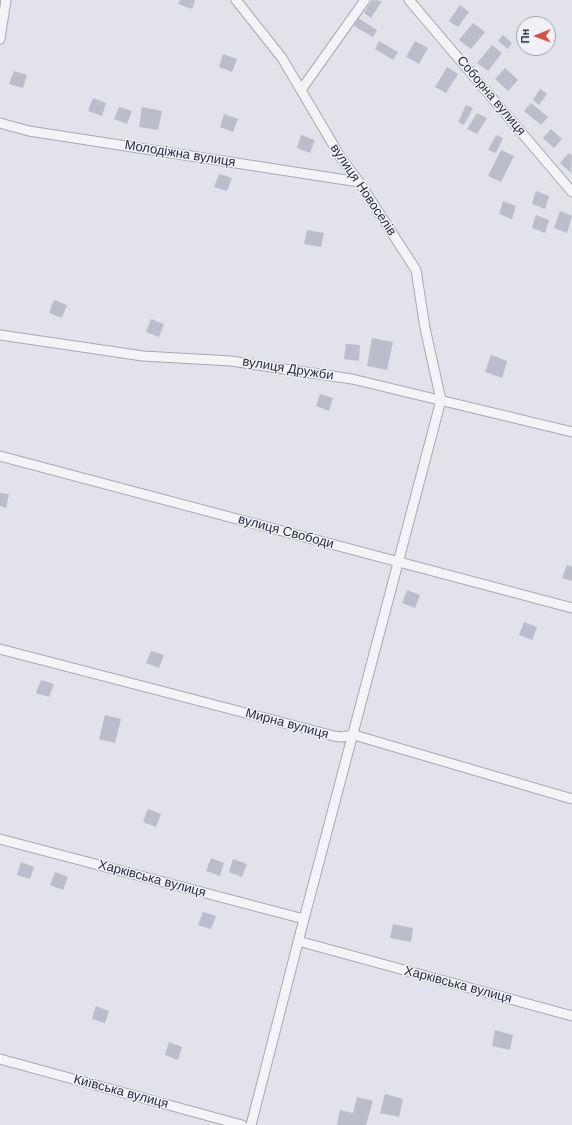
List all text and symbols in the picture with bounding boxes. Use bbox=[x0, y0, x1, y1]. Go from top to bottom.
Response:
north arrow bbox=[516, 16, 556, 56]
text: Пн bbox=[519, 29, 531, 44]
street label: Соборна вулиця bbox=[453, 53, 529, 139]
street label: Молодіжна вулиця bbox=[123, 138, 237, 170]
street label: вулиця Новоселів bbox=[327, 141, 399, 239]
street label: вулиця Дружби bbox=[241, 354, 335, 384]
street label: вулиця Свободи bbox=[236, 512, 336, 552]
street label: Мирна вулиця bbox=[244, 705, 330, 743]
street label: Харківська вулиця bbox=[97, 857, 207, 901]
street label: Харківська вулиця bbox=[403, 963, 513, 1007]
street label: Київська вулиця bbox=[72, 1072, 170, 1112]

